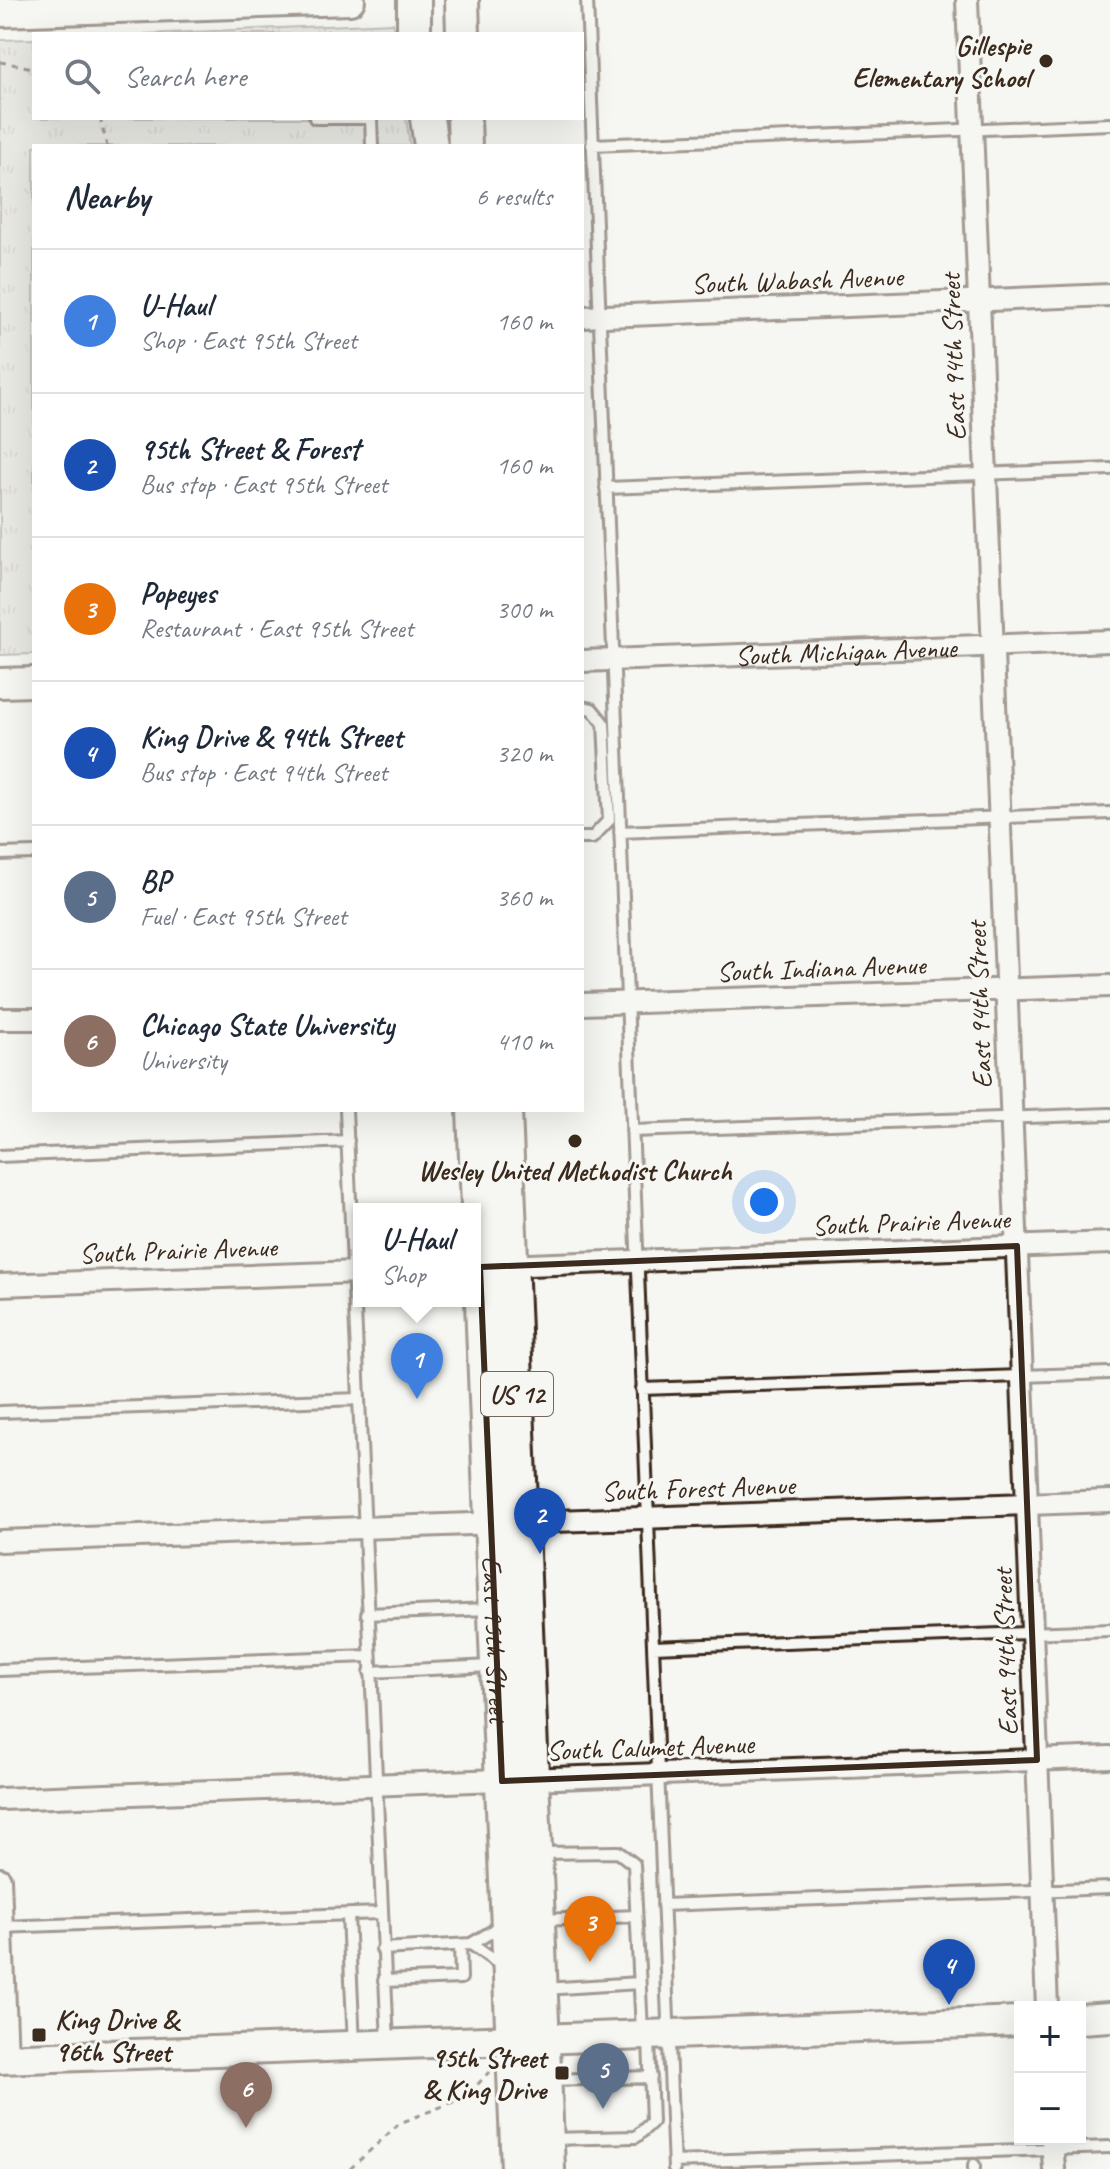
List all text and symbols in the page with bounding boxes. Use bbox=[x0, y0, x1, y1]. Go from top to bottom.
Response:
place label: Gillespie Elementary School bbox=[852, 28, 1035, 95]
search box bbox=[32, 32, 584, 120]
marker: Gillespie Elementary School bbox=[1037, 52, 1055, 70]
icon: search bbox=[60, 54, 104, 98]
text: Search here bbox=[124, 57, 246, 95]
text: Nearby bbox=[64, 175, 150, 218]
text: 6 results bbox=[476, 180, 552, 213]
street label: South Wabash Avenue bbox=[691, 259, 905, 301]
street label: East 94th Street bbox=[933, 270, 973, 441]
text: U-Haul bbox=[140, 286, 211, 324]
text: 1 bbox=[84, 305, 96, 338]
text: 160 m bbox=[496, 305, 552, 338]
text: Shop · East 95th Street bbox=[140, 324, 357, 357]
text: 95th Street & Forest bbox=[140, 430, 360, 468]
text: 2 bbox=[84, 449, 96, 482]
text: 160 m bbox=[496, 449, 552, 482]
text: Bus stop · East 95th Street bbox=[140, 468, 387, 501]
text: Popeyes bbox=[140, 574, 216, 612]
text: 3 bbox=[84, 593, 96, 626]
text: 300 m bbox=[496, 593, 552, 626]
text: Restaurant · East 95th Street bbox=[140, 612, 413, 645]
street label: South Michigan Avenue bbox=[734, 629, 959, 673]
text: King Drive & 94th Street bbox=[140, 718, 402, 756]
text: 4 bbox=[84, 737, 96, 770]
text: 320 m bbox=[496, 737, 552, 770]
text: Bus stop · East 94th Street bbox=[140, 756, 387, 789]
text: BP bbox=[140, 862, 170, 900]
text: 5 bbox=[84, 881, 96, 914]
text: 360 m bbox=[496, 881, 552, 914]
text: Fuel · East 95th Street bbox=[140, 900, 347, 933]
street label: East 94th Street bbox=[959, 918, 999, 1089]
street label: South Indiana Avenue bbox=[716, 947, 928, 989]
text: Chicago State University bbox=[140, 1006, 394, 1044]
text: 6 bbox=[84, 1025, 96, 1058]
text: 410 m bbox=[496, 1025, 552, 1058]
text: University bbox=[140, 1044, 227, 1077]
marker: Wesley United Methodist Church bbox=[566, 1132, 584, 1150]
place label: Wesley United Methodist Church bbox=[418, 1153, 733, 1188]
your location bbox=[744, 1182, 784, 1222]
street label: South Prairie Avenue bbox=[812, 1201, 1012, 1243]
popup bbox=[353, 1203, 481, 1307]
text: U-Haul bbox=[381, 1220, 453, 1258]
street label: South Prairie Avenue bbox=[79, 1229, 279, 1271]
text: Shop bbox=[381, 1258, 426, 1291]
pin: 1 bbox=[391, 1333, 443, 1399]
road number: US 12 bbox=[481, 1372, 553, 1416]
street label: South Forest Avenue bbox=[601, 1467, 797, 1509]
pin: 2 bbox=[514, 1488, 566, 1554]
street label: East 95th Street bbox=[475, 1555, 517, 1726]
street label: East 94th Street bbox=[985, 1565, 1025, 1736]
street label: South Calumet Avenue bbox=[546, 1726, 756, 1768]
pin: 3 bbox=[564, 1896, 616, 1962]
pin: 4 bbox=[923, 1939, 975, 2005]
map controls bbox=[1014, 2001, 1086, 2145]
button: + bbox=[1014, 2001, 1086, 2073]
place label: King Drive & 96th Street bbox=[55, 2002, 181, 2069]
marker: King Drive & 96th Street bbox=[30, 2026, 48, 2044]
place label: 95th Street & King Drive bbox=[423, 2040, 550, 2107]
pin: 5 bbox=[577, 2043, 629, 2109]
pin: 6 bbox=[220, 2062, 272, 2128]
marker: 95th Street & King Drive bbox=[553, 2064, 571, 2082]
button: − bbox=[1014, 2073, 1086, 2145]

